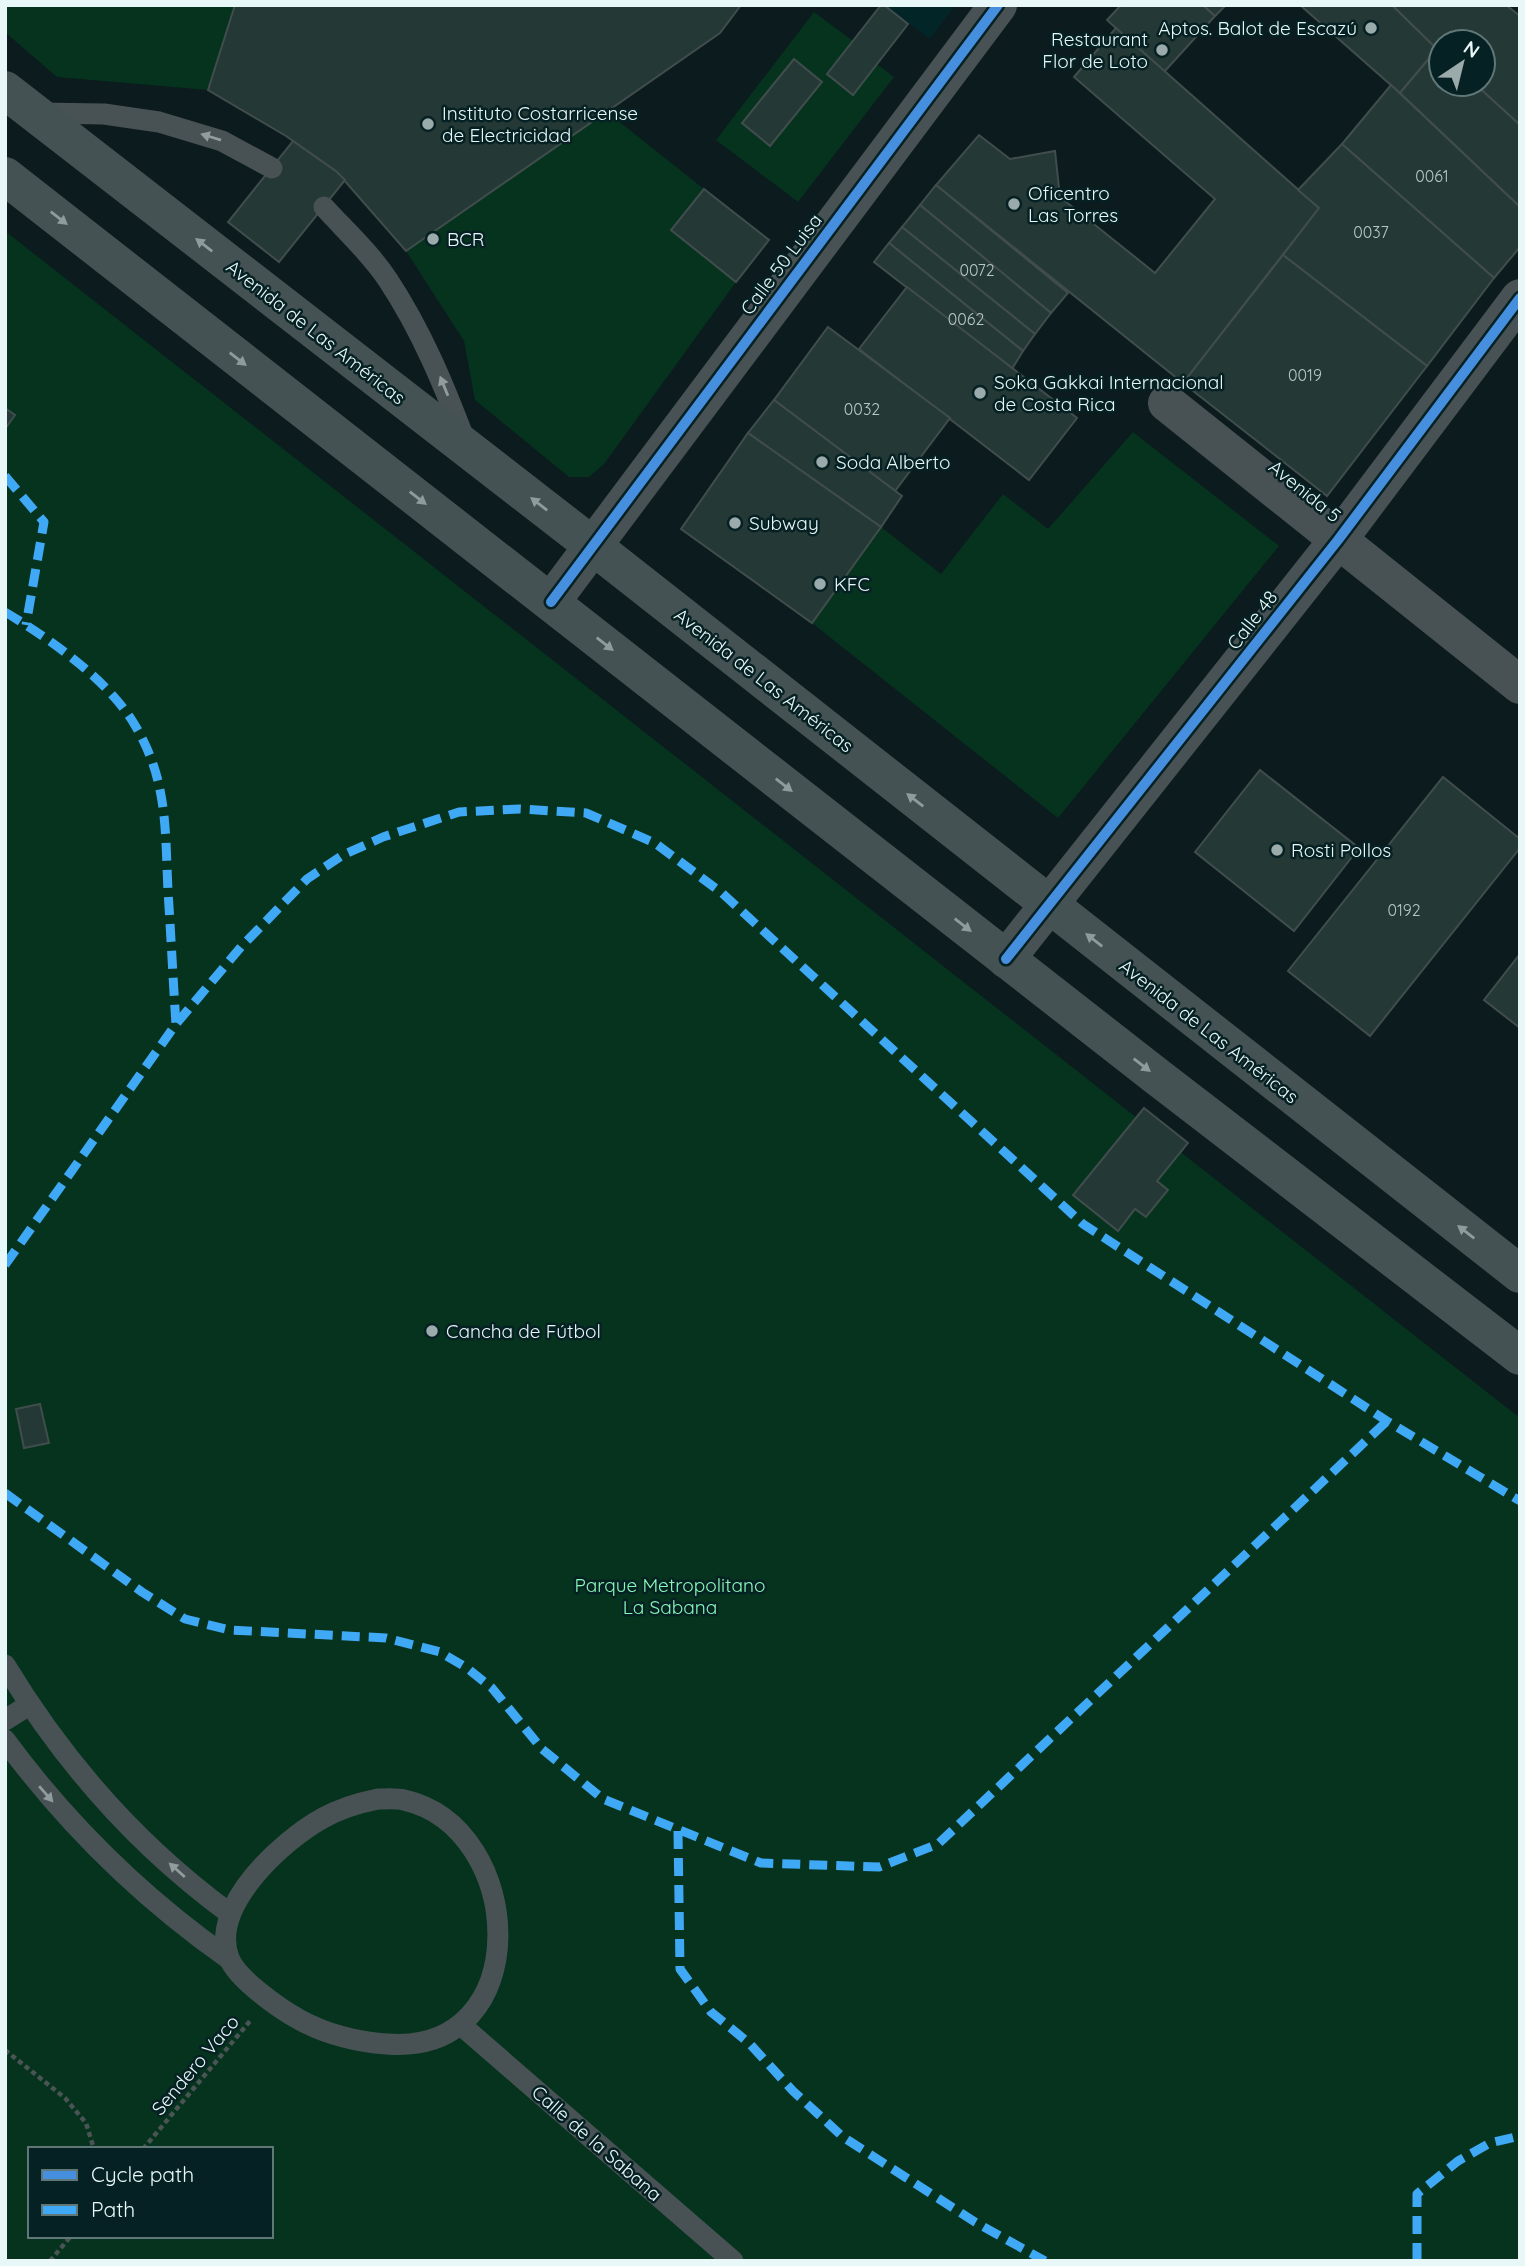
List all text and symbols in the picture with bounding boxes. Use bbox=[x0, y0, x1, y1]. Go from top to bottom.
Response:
place label: Aptos. Balot de Escazú bbox=[1158, 16, 1357, 40]
marker: Aptos. Balot de Escazú bbox=[1363, 20, 1379, 36]
place label: Restaurant Flor de Loto bbox=[1042, 27, 1148, 73]
north arrow bbox=[1427, 28, 1497, 98]
text: N bbox=[1459, 35, 1484, 63]
marker: Restaurant Flor de Loto bbox=[1154, 42, 1170, 58]
place label: Instituto Costarricense de Electricidad bbox=[442, 101, 638, 147]
marker: Instituto Costarricense de Electricidad bbox=[420, 116, 436, 132]
one-way arrow bbox=[200, 132, 221, 142]
house number: 0061 bbox=[1415, 166, 1449, 186]
place label: Oficentro Las Torres bbox=[1028, 181, 1118, 227]
marker: Oficentro Las Torres bbox=[1006, 196, 1022, 212]
street label: Calle 50 Luisa bbox=[735, 209, 827, 319]
one-way arrow bbox=[50, 211, 68, 225]
house number: 0037 bbox=[1353, 222, 1389, 242]
place label: BCR bbox=[447, 227, 485, 251]
marker: BCR bbox=[425, 231, 441, 247]
one-way arrow bbox=[195, 238, 213, 252]
street label: Avenida de Las Américas bbox=[222, 255, 410, 409]
house number: 0072 bbox=[959, 260, 995, 280]
house number: 0062 bbox=[948, 309, 984, 329]
one-way arrow bbox=[229, 351, 247, 366]
house number: 0019 bbox=[1288, 365, 1322, 385]
place label: Soka Gakkai Internacional de Costa Rica bbox=[994, 370, 1224, 416]
one-way arrow bbox=[438, 375, 449, 396]
marker: Soka Gakkai Internacional de Costa Rica bbox=[972, 385, 988, 401]
house number: 0032 bbox=[844, 399, 880, 419]
place label: Soda Alberto bbox=[836, 450, 950, 474]
marker: Soda Alberto bbox=[814, 454, 830, 470]
street label: Avenida 5 bbox=[1264, 455, 1346, 527]
one-way arrow bbox=[408, 491, 426, 506]
one-way arrow bbox=[530, 497, 548, 511]
place label: Subway bbox=[749, 511, 819, 535]
marker: Subway bbox=[727, 515, 743, 531]
place label: KFC bbox=[834, 572, 870, 596]
marker: KFC bbox=[812, 576, 828, 592]
street label: Calle 48 bbox=[1221, 586, 1283, 654]
street label: Avenida de Las Américas bbox=[670, 603, 858, 757]
one-way arrow bbox=[595, 637, 613, 652]
one-way arrow bbox=[774, 777, 792, 792]
one-way arrow bbox=[907, 792, 925, 807]
place label: Rosti Pollos bbox=[1291, 838, 1391, 862]
marker: Rosti Pollos bbox=[1269, 842, 1285, 858]
house number: 0192 bbox=[1387, 900, 1421, 920]
one-way arrow bbox=[953, 918, 971, 933]
one-way arrow bbox=[1085, 934, 1103, 948]
street label: Avenida de Las Américas bbox=[1115, 954, 1303, 1108]
one-way arrow bbox=[1133, 1058, 1151, 1072]
one-way arrow bbox=[1457, 1225, 1475, 1239]
place label: Cancha de Fútbol bbox=[446, 1319, 601, 1343]
marker: Cancha de Fútbol bbox=[424, 1323, 440, 1339]
park label: Parque Metropolitano La Sabana bbox=[575, 1573, 766, 1619]
one-way arrow bbox=[38, 1785, 54, 1802]
one-way arrow bbox=[168, 1863, 185, 1878]
street label: Sendero Vaco bbox=[146, 2010, 244, 2120]
street label: Calle de la Sabana bbox=[527, 2080, 667, 2206]
legend bbox=[28, 2147, 273, 2238]
text: Cycle path bbox=[91, 2161, 194, 2187]
text: Path bbox=[91, 2196, 135, 2222]

